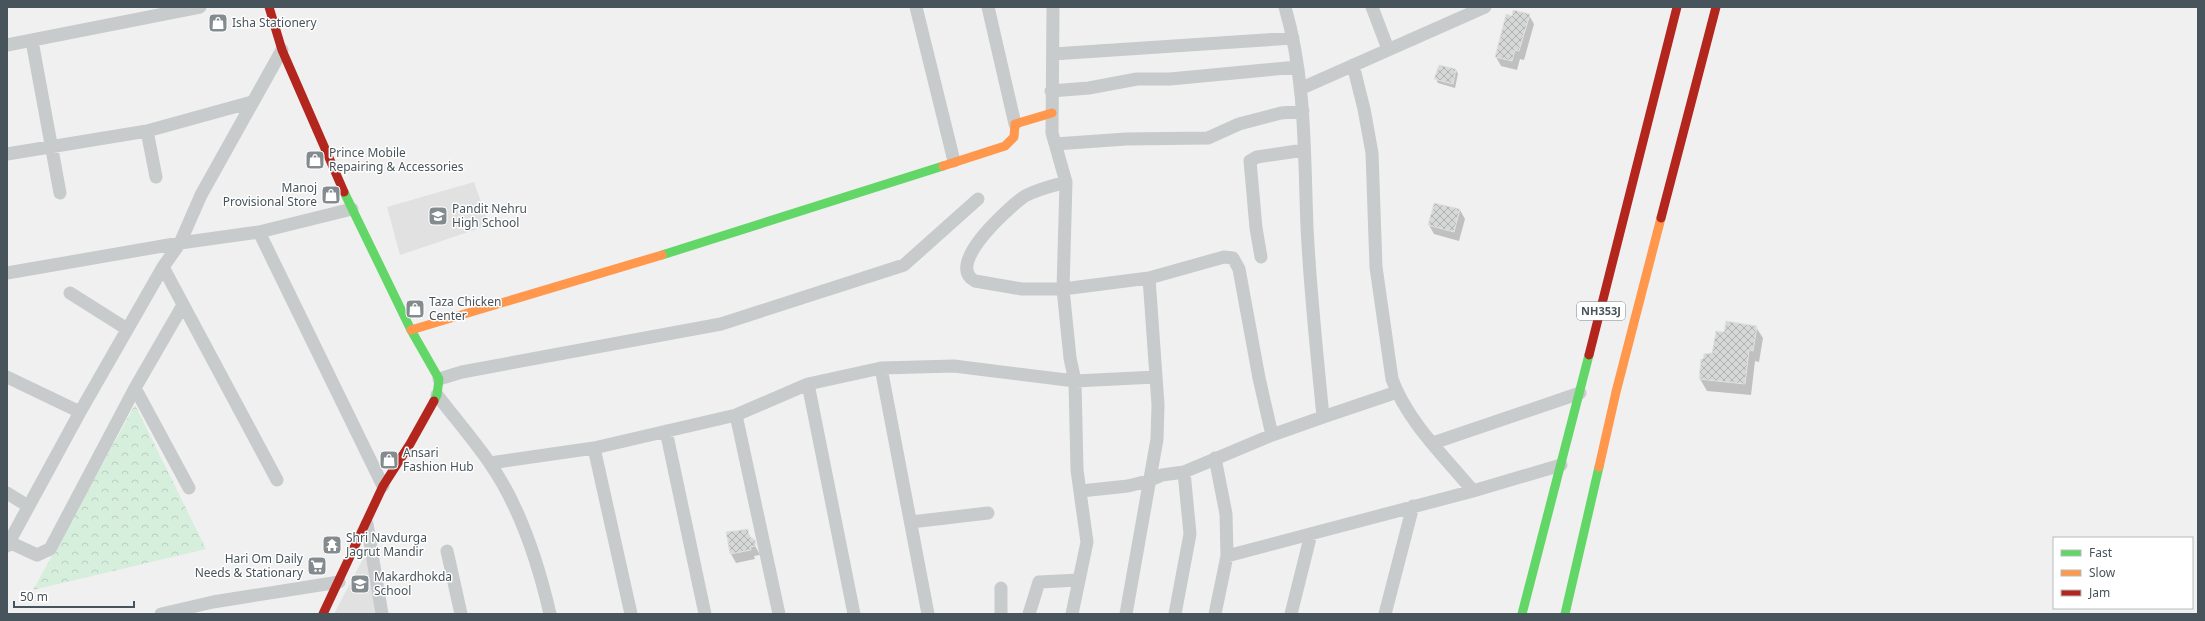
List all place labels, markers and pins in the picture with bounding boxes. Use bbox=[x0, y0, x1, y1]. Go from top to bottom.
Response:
shop icon: Isha Stationery bbox=[207, 12, 229, 34]
place label: Isha Stationery bbox=[232, 14, 318, 31]
place label: Prince Mobile Repairing & Accessories bbox=[329, 144, 464, 175]
shop icon: Prince Mobile Repairing & Accessories bbox=[304, 149, 326, 171]
place label: Manoj Provisional Store bbox=[223, 179, 317, 210]
shop icon: Manoj Provisional Store bbox=[320, 184, 342, 206]
place label: Pandit Nehru High School bbox=[452, 200, 527, 231]
school or university icon: Pandit Nehru High School bbox=[427, 205, 449, 227]
place label: Taza Chicken Center bbox=[429, 293, 501, 324]
shop icon: Taza Chicken Center bbox=[404, 298, 426, 320]
place label: Ansari Fashion Hub bbox=[403, 444, 474, 475]
shop icon: Ansari Fashion Hub bbox=[378, 449, 400, 471]
place label: Shri Navdurga Jagrut Mandir bbox=[345, 529, 427, 560]
temple icon: Shri Navdurga Jagrut Mandir bbox=[321, 534, 343, 556]
place label: Hari Om Daily Needs & Stationary bbox=[195, 550, 304, 581]
supermarket icon: Hari Om Daily Needs & Stationary bbox=[306, 555, 328, 577]
place label: Makardhokda School bbox=[374, 568, 452, 599]
school or university icon: Makardhokda School bbox=[349, 573, 371, 595]

